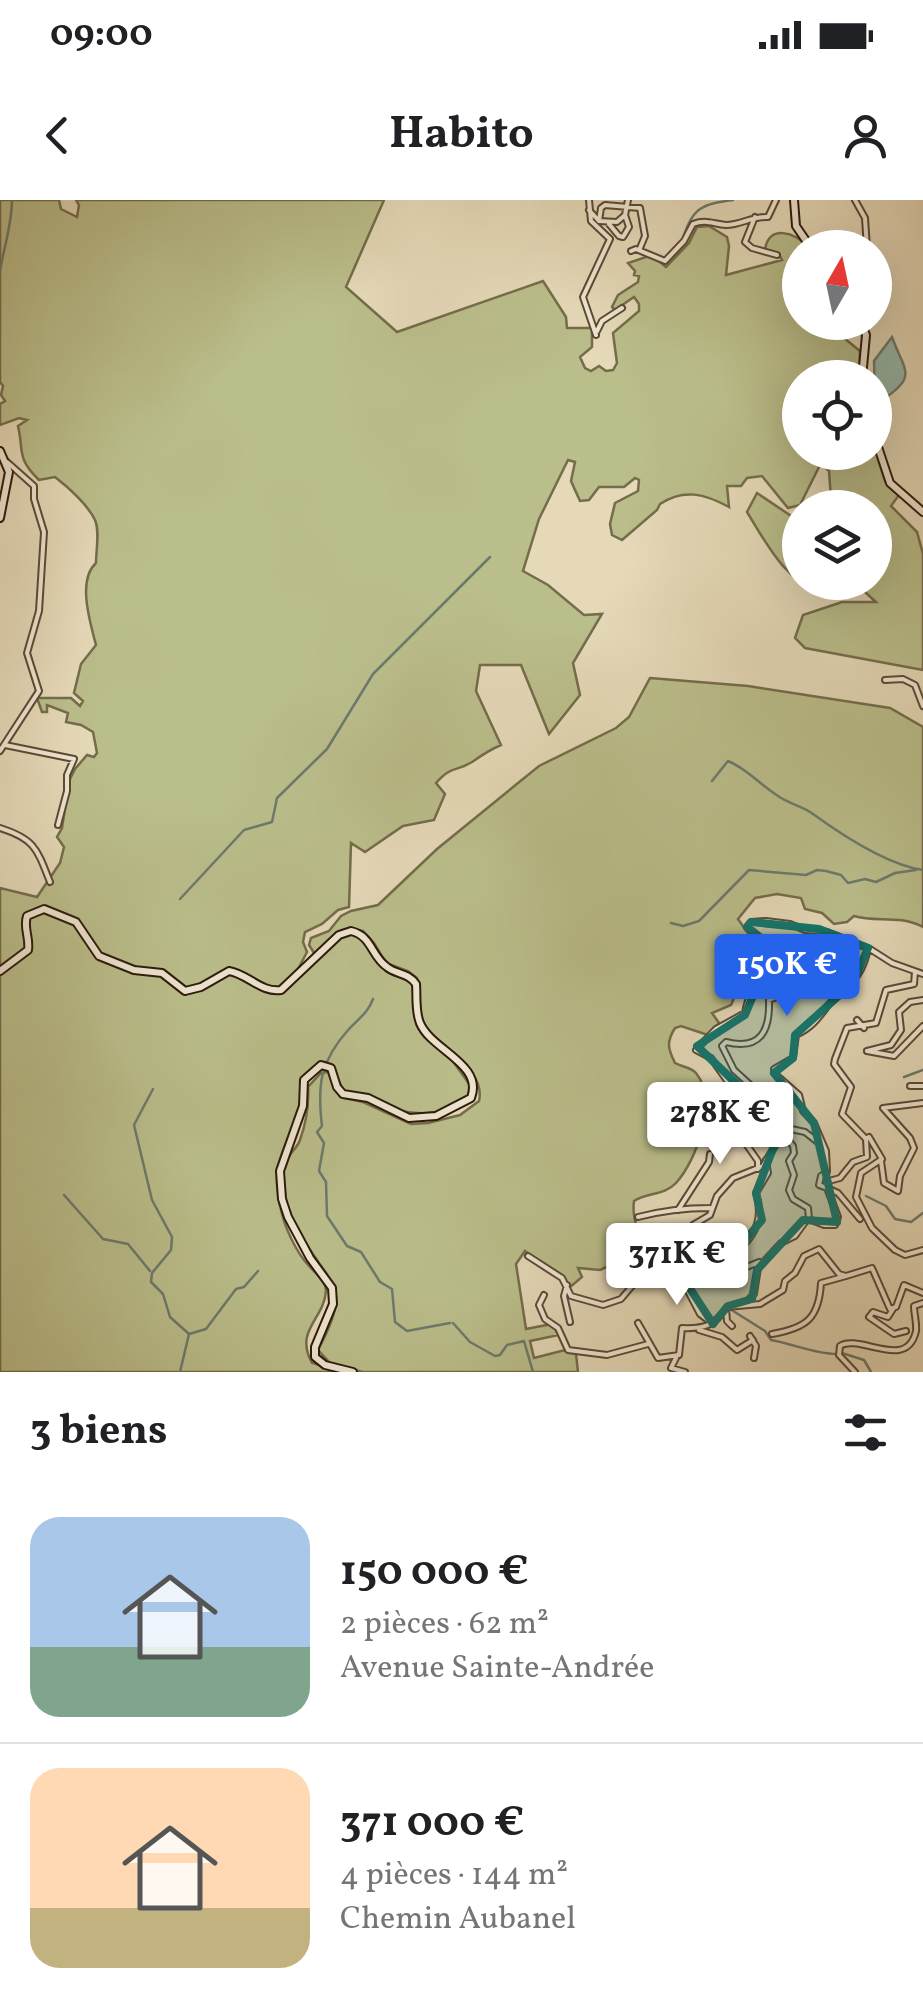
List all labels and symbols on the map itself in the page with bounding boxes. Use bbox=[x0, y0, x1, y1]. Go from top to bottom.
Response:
north arrow bbox=[782, 230, 892, 340]
pin: 150K € bbox=[706, 934, 868, 1019]
pin: 278K € bbox=[639, 1082, 801, 1167]
pin: 371K € bbox=[596, 1223, 758, 1308]

